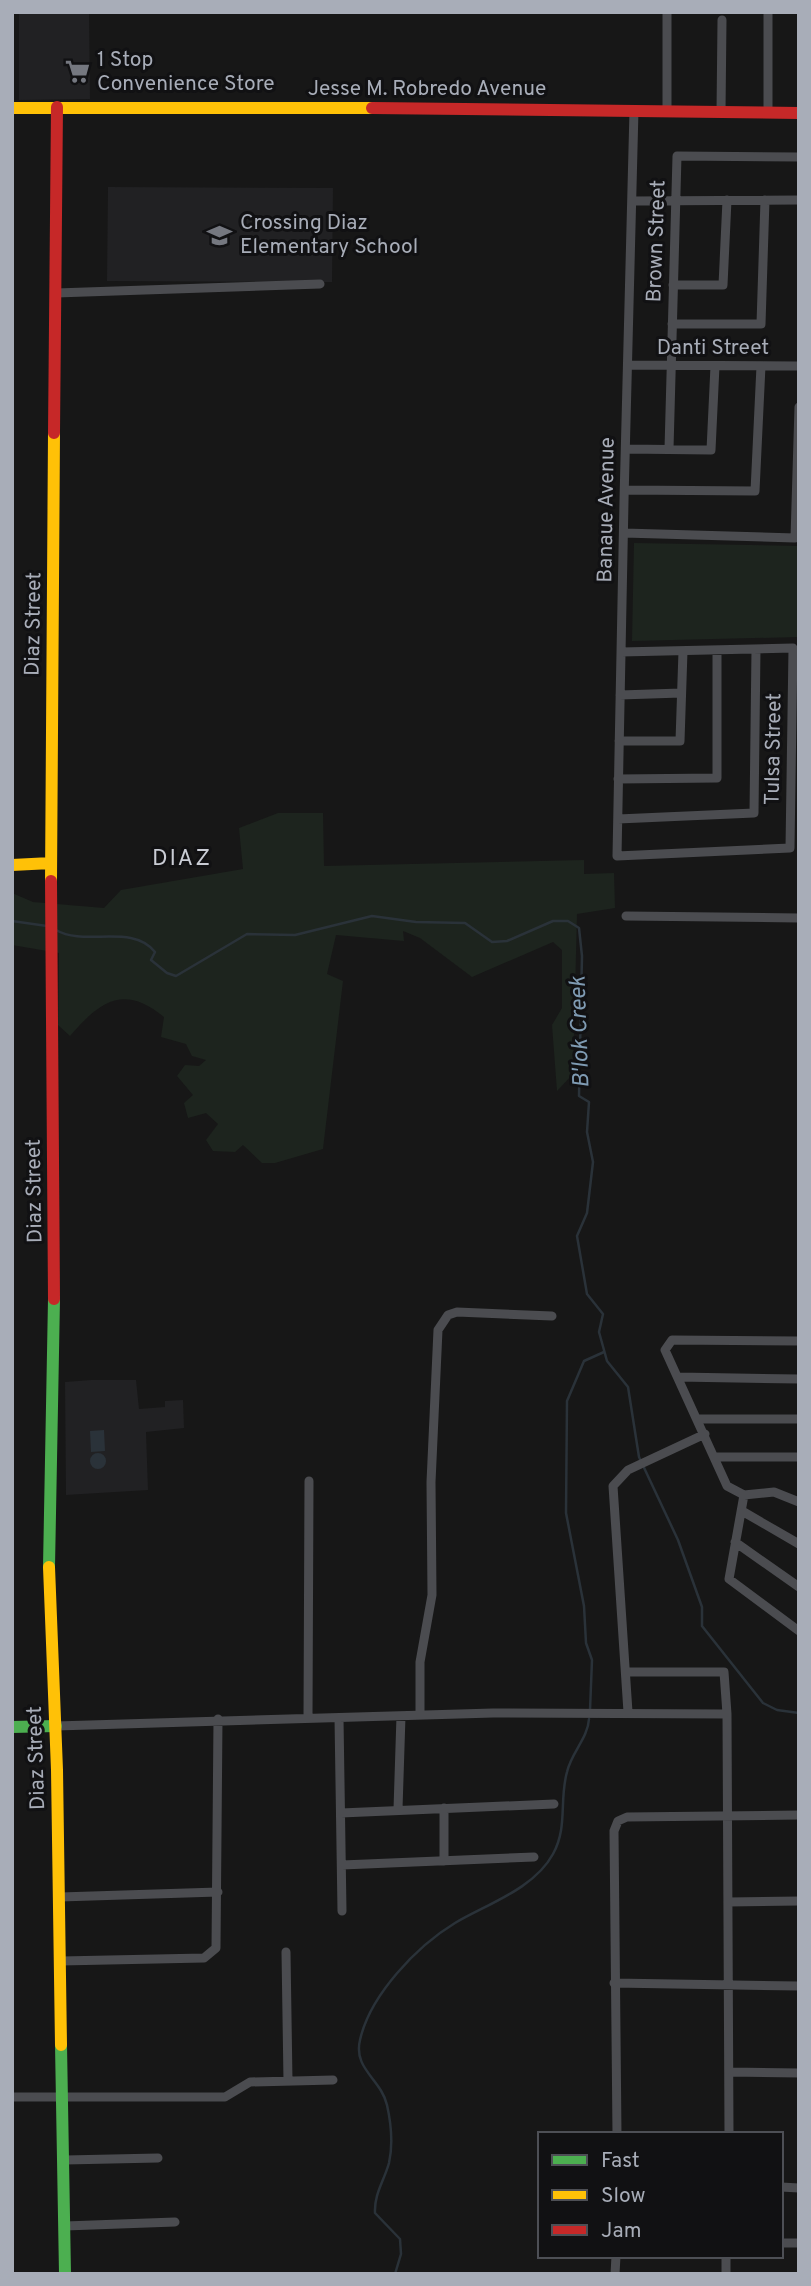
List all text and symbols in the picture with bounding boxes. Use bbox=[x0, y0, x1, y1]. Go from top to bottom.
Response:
place label: 1 Stop Convenience Store bbox=[97, 47, 275, 98]
supermarket icon: 1 Stop Convenience Store bbox=[63, 58, 91, 86]
street label: Jesse M. Robredo Avenue bbox=[308, 76, 546, 103]
street label: Brown Street bbox=[641, 179, 673, 303]
place label: Crossing Diaz Elementary School bbox=[240, 210, 418, 261]
school or university icon: Crossing Diaz Elementary School bbox=[206, 221, 234, 249]
street label: Danti Street bbox=[657, 335, 769, 362]
street label: Banaue Avenue bbox=[592, 437, 622, 583]
street label: Diaz Street bbox=[20, 572, 48, 676]
street label: Tulsa Street bbox=[760, 693, 788, 805]
district label: DIAZ bbox=[152, 845, 212, 874]
water label: B'lok Creek bbox=[565, 975, 597, 1088]
street label: Diaz Street bbox=[21, 1139, 49, 1243]
street label: Diaz Street bbox=[22, 1706, 52, 1810]
legend bbox=[538, 2132, 783, 2258]
text: Fast bbox=[601, 2148, 640, 2175]
text: Slow bbox=[601, 2183, 646, 2210]
text: Jam bbox=[601, 2218, 642, 2245]

